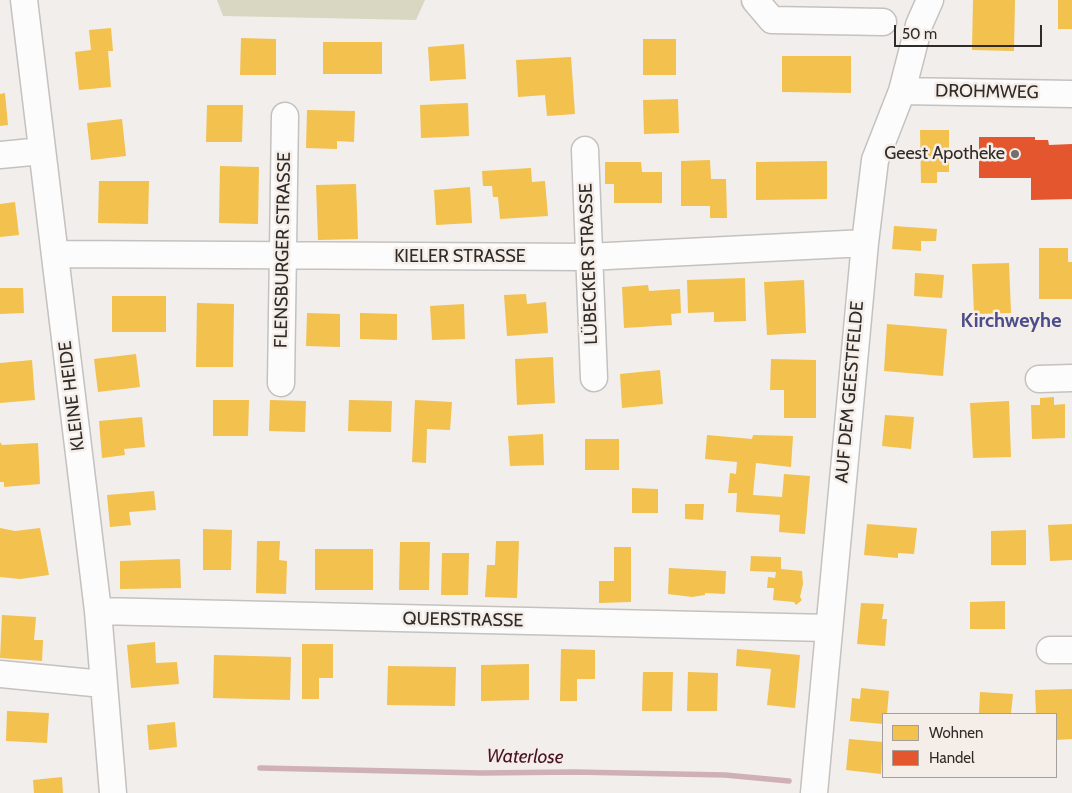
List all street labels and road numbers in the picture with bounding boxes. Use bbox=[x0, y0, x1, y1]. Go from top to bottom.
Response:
street label: DROHMWEG bbox=[935, 80, 1039, 104]
street label: FLENSBURGER STRASSE bbox=[270, 152, 296, 348]
street label: LÜBECKER STRASSE bbox=[575, 183, 603, 345]
street label: KIELER STRASSE bbox=[394, 246, 526, 268]
street label: AUF DEM GEESTFELDE bbox=[831, 300, 869, 484]
street label: KLEINE HEIDE bbox=[55, 340, 89, 452]
street label: QUERSTRASSE bbox=[402, 608, 524, 632]

